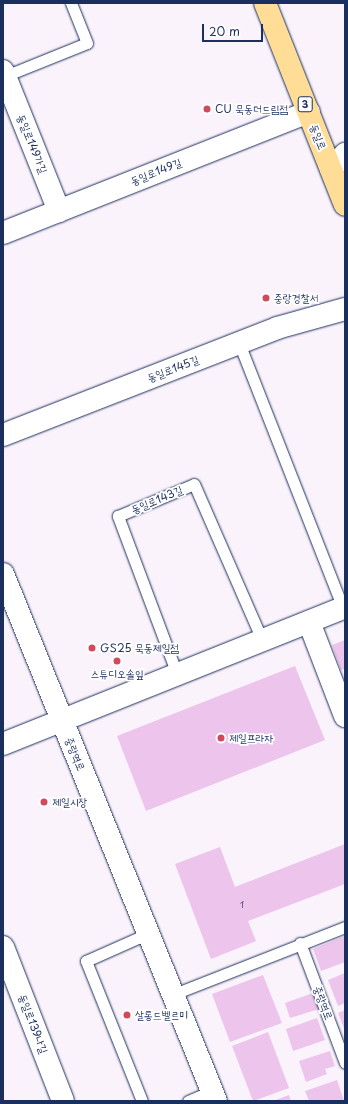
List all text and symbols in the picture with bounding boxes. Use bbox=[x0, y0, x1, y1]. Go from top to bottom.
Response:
scale bar bbox=[204, 16, 265, 42]
text: 20 m bbox=[209, 22, 240, 40]
road number: 3 bbox=[297, 96, 313, 112]
place label: CU 묵동더드림점 bbox=[215, 102, 288, 116]
marker: CU 묵동더드림점 bbox=[202, 104, 212, 114]
street label: 동일로149가길 bbox=[14, 112, 50, 176]
street label: 동일로 bbox=[307, 122, 329, 152]
street label: 동일로149길 bbox=[129, 156, 183, 188]
place label: 중랑경찰서 bbox=[274, 291, 318, 305]
marker: 중랑경찰서 bbox=[261, 293, 271, 303]
street label: 동일로145길 bbox=[145, 353, 201, 385]
street label: 동일로143길 bbox=[129, 483, 185, 517]
place label: GS25 묵동제일점 bbox=[100, 641, 179, 655]
marker: GS25 묵동제일점 bbox=[87, 643, 97, 653]
marker: 스튜디오솔잎 bbox=[112, 656, 122, 666]
place label: 스튜디오솔잎 bbox=[90, 667, 144, 681]
place label: 제일프라자 bbox=[229, 731, 273, 745]
marker: 제일프라자 bbox=[216, 733, 226, 743]
street label: 중랑역로 bbox=[62, 735, 88, 773]
place label: 제일시장 bbox=[52, 795, 87, 809]
marker: 제일시장 bbox=[39, 797, 49, 807]
house number: 1 bbox=[240, 899, 244, 909]
street label: 중랑역로 bbox=[310, 984, 336, 1022]
street label: 동일로139나길 bbox=[16, 992, 50, 1056]
place label: 살롱드벨르미 bbox=[135, 1008, 188, 1022]
marker: 살롱드벨르미 bbox=[122, 1010, 132, 1020]

